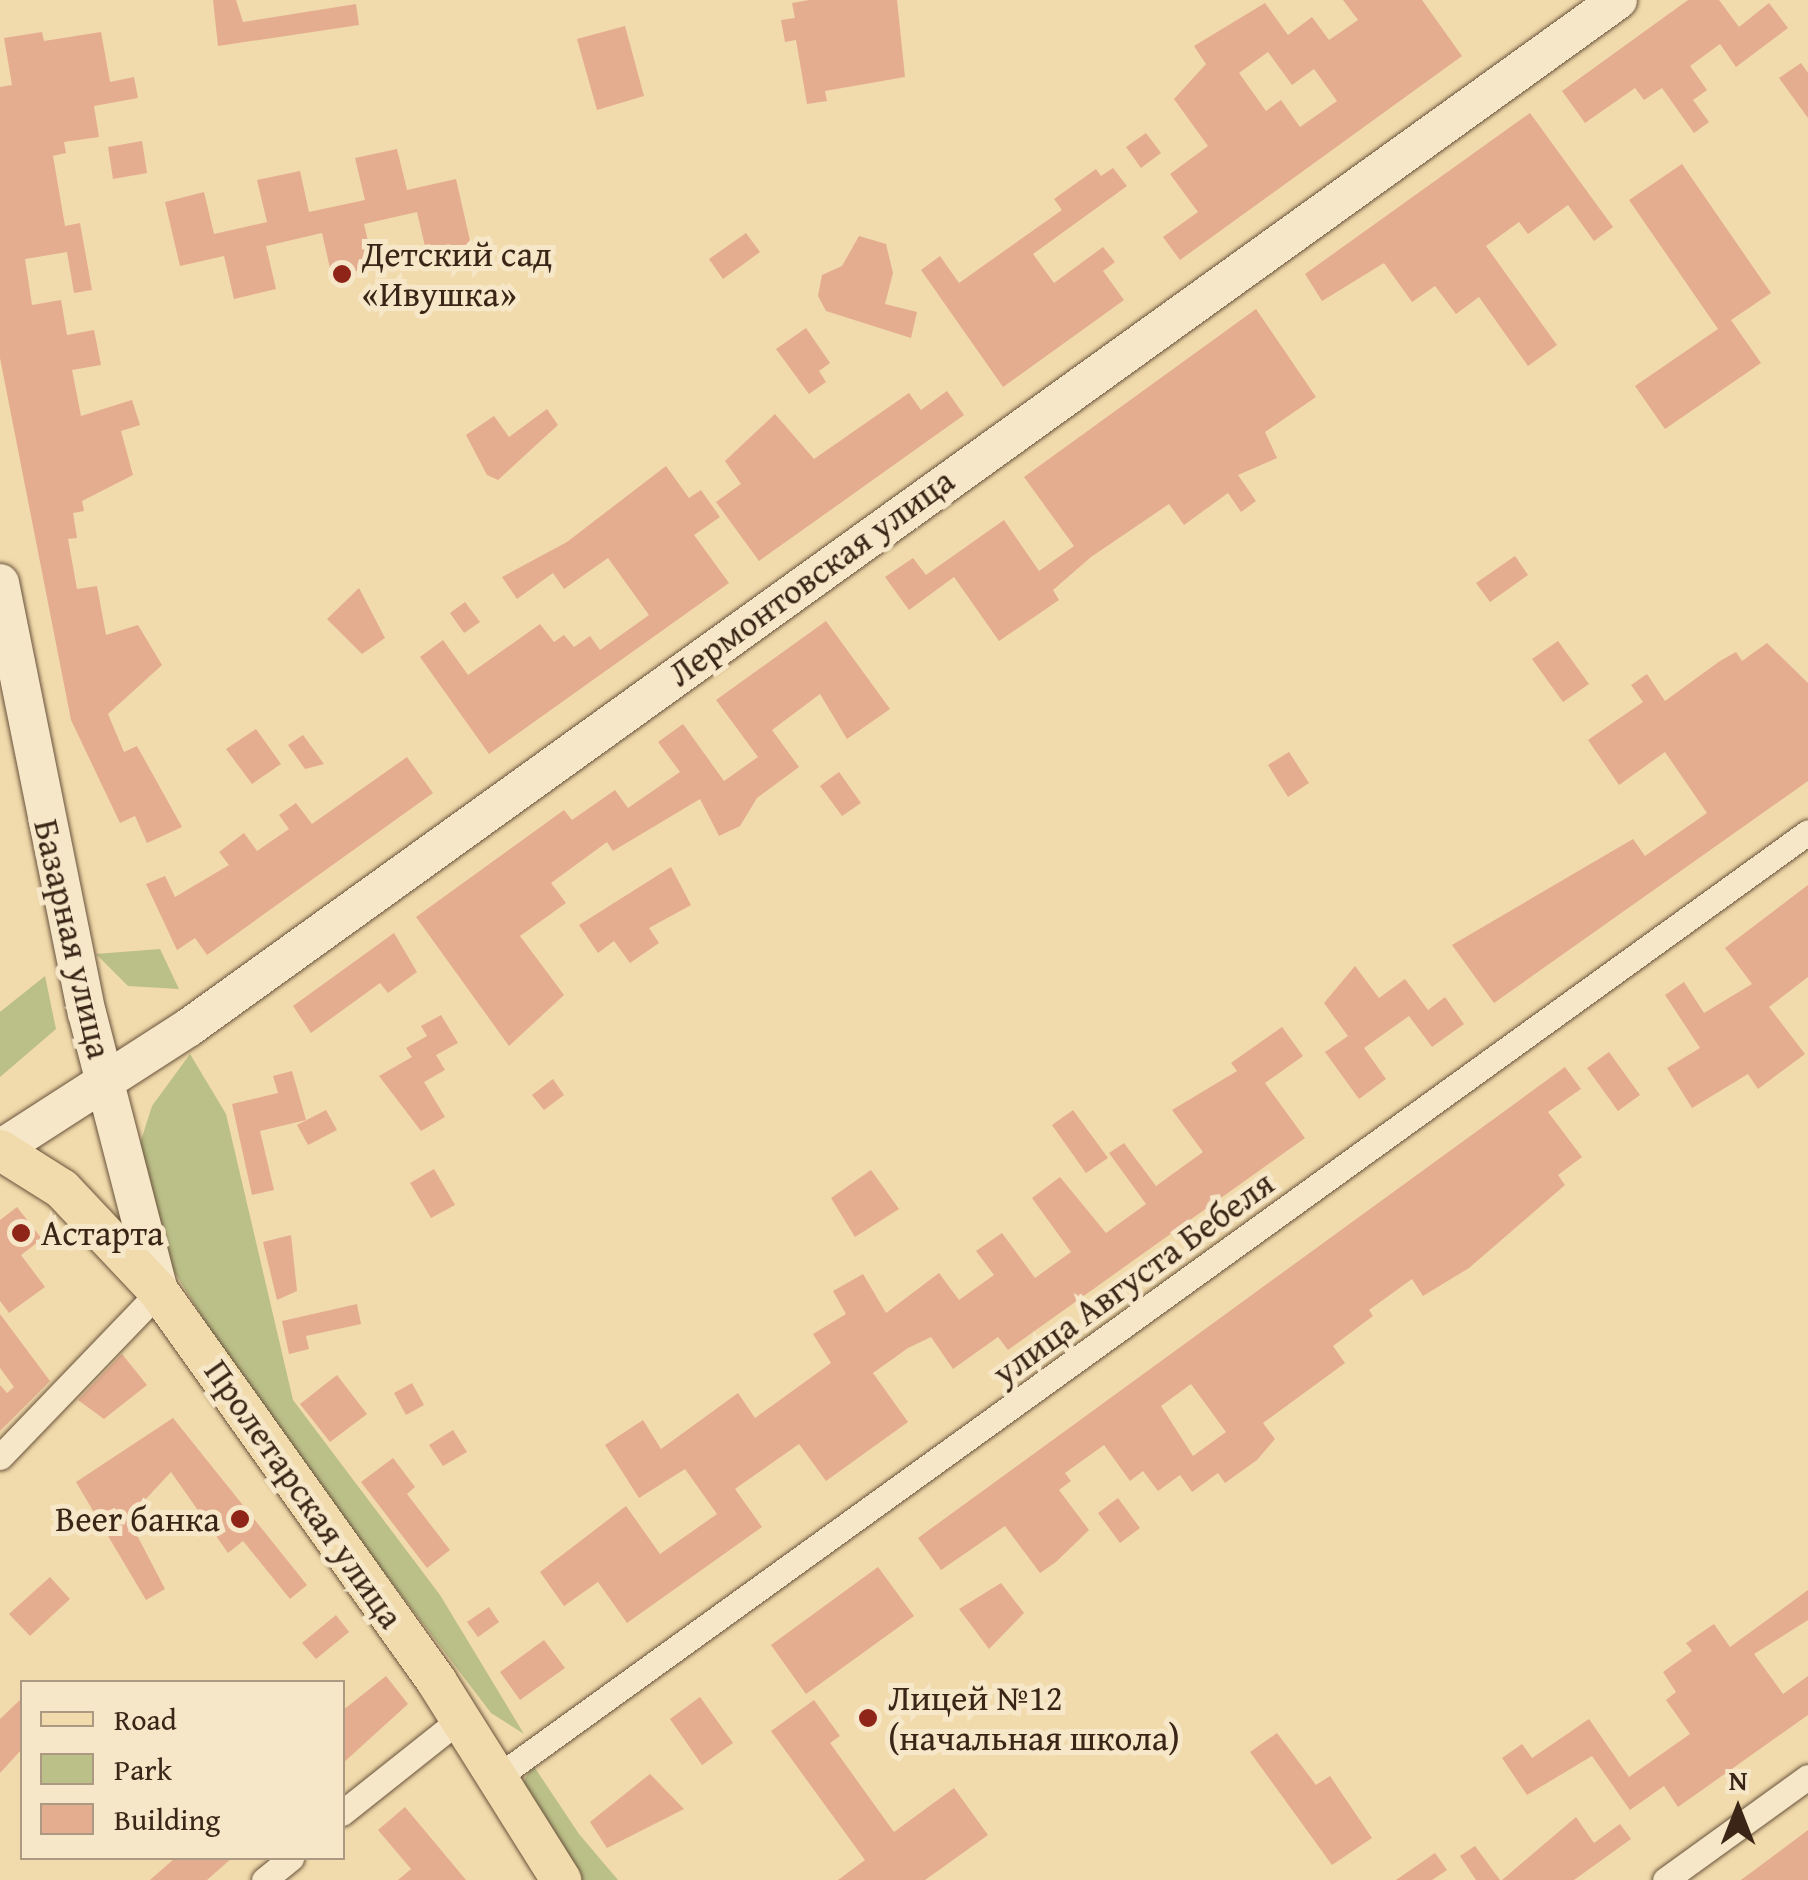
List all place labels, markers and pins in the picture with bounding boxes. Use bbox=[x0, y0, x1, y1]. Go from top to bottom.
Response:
place label: Детский сад «Ивушка» bbox=[362, 233, 552, 315]
marker: Детский сад «Ивушка» bbox=[331, 263, 353, 285]
place label: Астарта bbox=[41, 1212, 164, 1254]
marker: Астарта bbox=[10, 1222, 32, 1244]
place label: Beer банка bbox=[55, 1498, 220, 1540]
marker: Beer банка bbox=[229, 1508, 251, 1530]
place label: Лицей №12 (начальная школа) bbox=[888, 1677, 1180, 1759]
marker: Лицей №12 (начальная школа) bbox=[857, 1707, 879, 1729]

